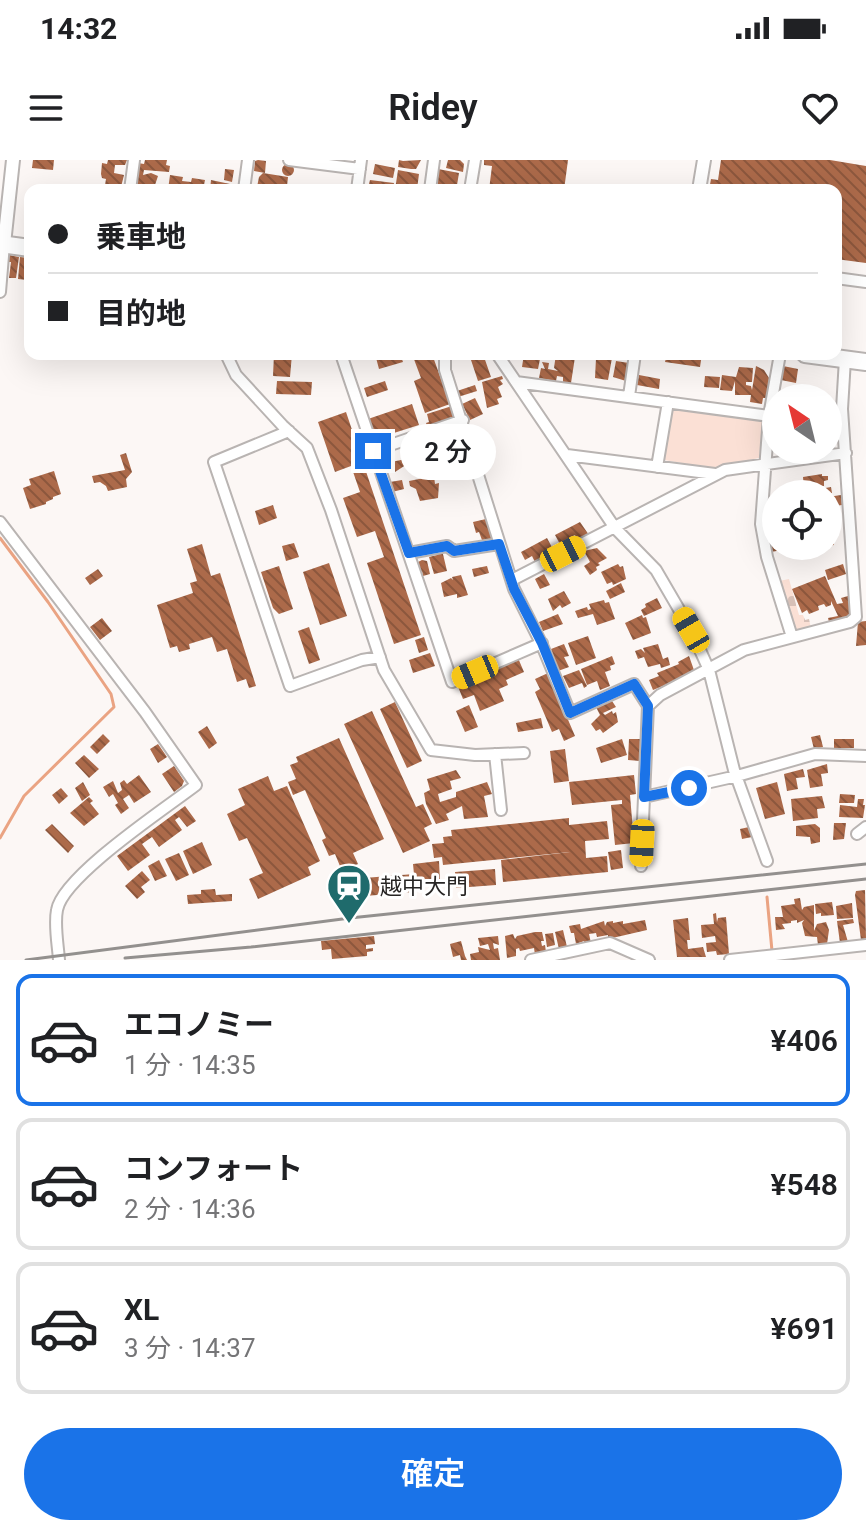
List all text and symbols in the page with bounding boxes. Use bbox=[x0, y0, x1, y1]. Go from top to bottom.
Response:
text: 14:32 bbox=[40, 11, 117, 46]
icon: menu bbox=[24, 86, 68, 130]
icon: heart bbox=[798, 86, 842, 130]
text: Ridey bbox=[388, 87, 478, 129]
text: 乗車地 bbox=[96, 219, 186, 254]
text: 目的地 bbox=[96, 296, 186, 331]
north arrow bbox=[762, 384, 842, 464]
map controls bbox=[762, 384, 842, 560]
callout: 2 分 bbox=[401, 423, 497, 479]
route end bbox=[355, 433, 391, 469]
text: 2 分 bbox=[424, 437, 472, 467]
button: locate bbox=[762, 480, 842, 560]
car bbox=[536, 532, 590, 576]
car bbox=[669, 603, 713, 657]
car bbox=[448, 652, 502, 692]
route start bbox=[671, 770, 707, 806]
car bbox=[629, 818, 655, 868]
station icon: 越中大門 bbox=[325, 862, 373, 925]
place label: 越中大門 bbox=[380, 874, 468, 899]
icon: car bbox=[28, 1004, 100, 1076]
text: エコノミー bbox=[124, 1007, 274, 1042]
text: ¥406 bbox=[771, 1023, 838, 1058]
text: 1 分 · 14:35 bbox=[124, 1050, 256, 1080]
icon: car bbox=[28, 1148, 100, 1220]
text: コンフォート bbox=[124, 1151, 303, 1186]
text: ¥548 bbox=[771, 1167, 838, 1202]
text: 2 分 · 14:36 bbox=[124, 1194, 256, 1224]
icon: car bbox=[28, 1292, 100, 1364]
text: XL bbox=[124, 1292, 159, 1327]
text: ¥691 bbox=[771, 1311, 838, 1346]
text: 3 分 · 14:37 bbox=[124, 1333, 256, 1363]
button: 確定 bbox=[24, 1428, 842, 1520]

